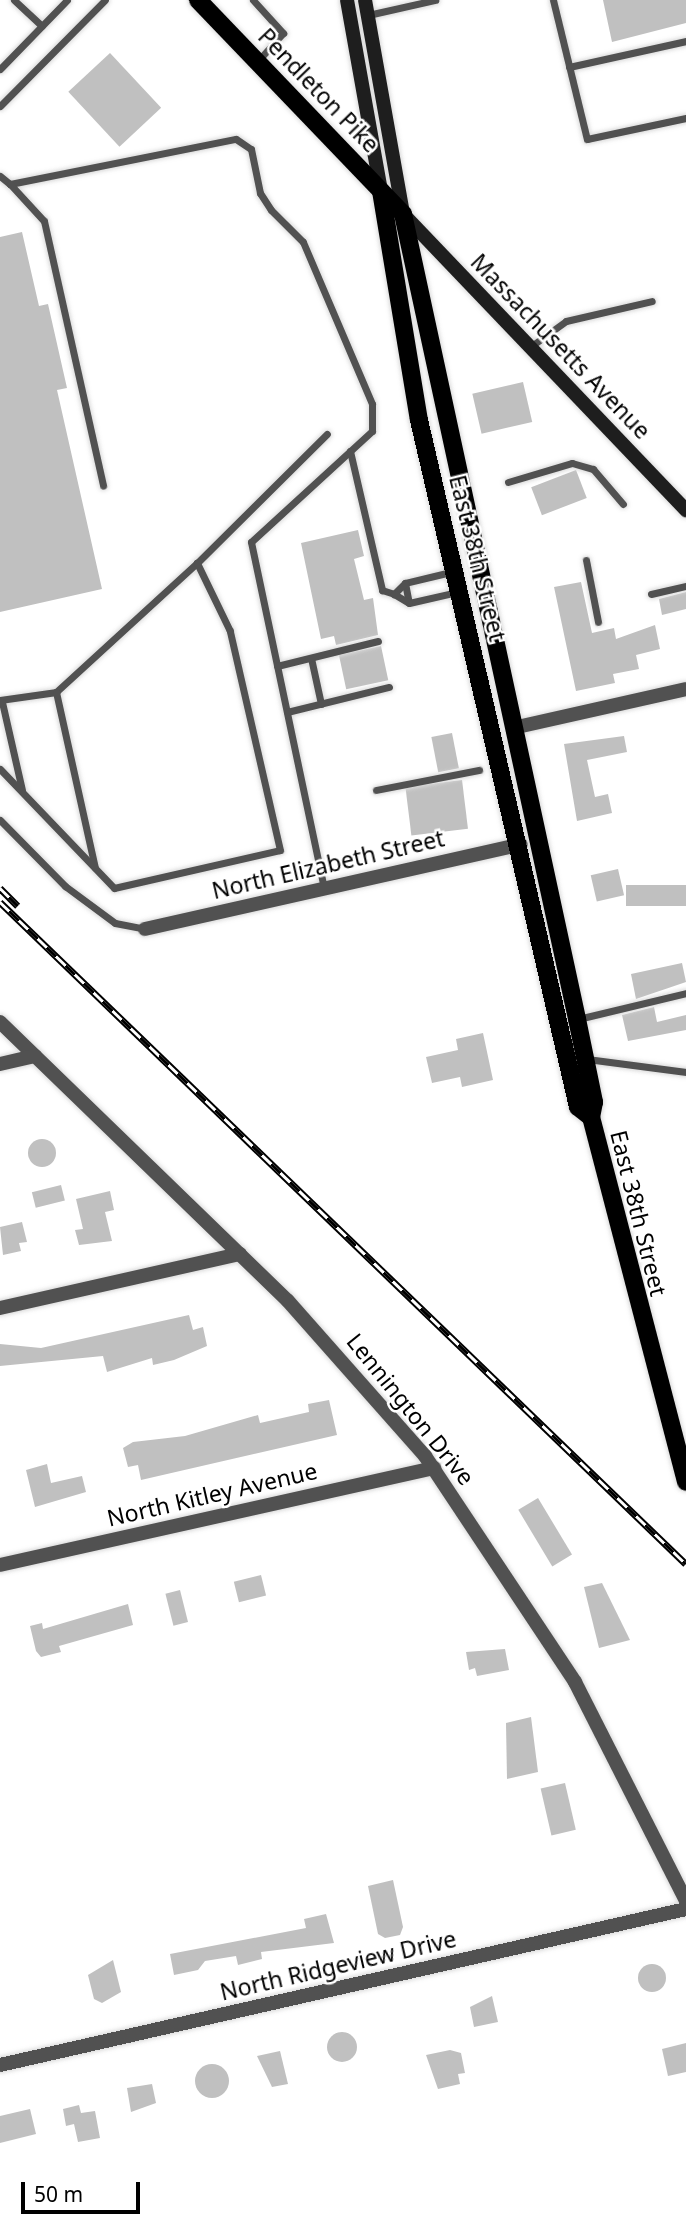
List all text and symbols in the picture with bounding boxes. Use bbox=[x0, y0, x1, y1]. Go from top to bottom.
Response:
street label: Pendleton Pike bbox=[253, 22, 385, 158]
street label: Massachusetts Avenue bbox=[465, 248, 657, 444]
street label: East 38th Street bbox=[444, 472, 512, 644]
street label: North Elizabeth Street bbox=[209, 824, 447, 904]
street label: East 38th Street bbox=[605, 1127, 673, 1299]
street label: Lennington Drive bbox=[341, 1328, 481, 1490]
street label: North Kitley Avenue bbox=[104, 1456, 320, 1532]
street label: North Ridgeview Drive bbox=[217, 1924, 459, 2006]
scale bar bbox=[24, 2168, 144, 2212]
text: 50 m bbox=[34, 2180, 83, 2208]

